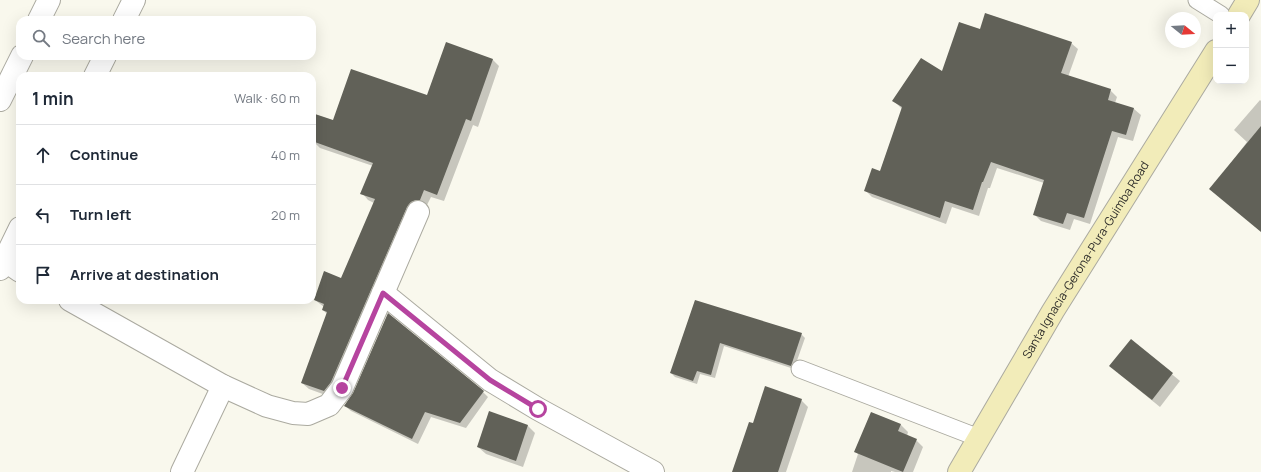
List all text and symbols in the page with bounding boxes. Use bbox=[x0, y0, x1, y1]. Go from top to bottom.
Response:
north arrow bbox=[1165, 12, 1201, 48]
map controls bbox=[1213, 12, 1249, 84]
button: + bbox=[1213, 12, 1249, 48]
search box bbox=[16, 16, 316, 60]
icon: search bbox=[30, 27, 52, 49]
text: Search here bbox=[62, 28, 145, 49]
button: − bbox=[1213, 48, 1249, 84]
text: 1 min bbox=[32, 87, 74, 110]
text: Walk · 60 m bbox=[234, 89, 300, 107]
icon: ahead bbox=[32, 144, 54, 166]
text: Continue bbox=[70, 144, 138, 165]
text: 40 m bbox=[271, 146, 300, 164]
street label: Santa Ignacia-Gerona-Pura-Guimba Road bbox=[1018, 158, 1153, 362]
icon: left bbox=[32, 204, 54, 226]
text: Turn left bbox=[70, 204, 132, 225]
text: 20 m bbox=[271, 206, 300, 224]
icon: arrive bbox=[32, 264, 54, 286]
text: Arrive at destination bbox=[70, 264, 219, 285]
route end bbox=[333, 379, 351, 397]
route start bbox=[529, 400, 547, 418]

